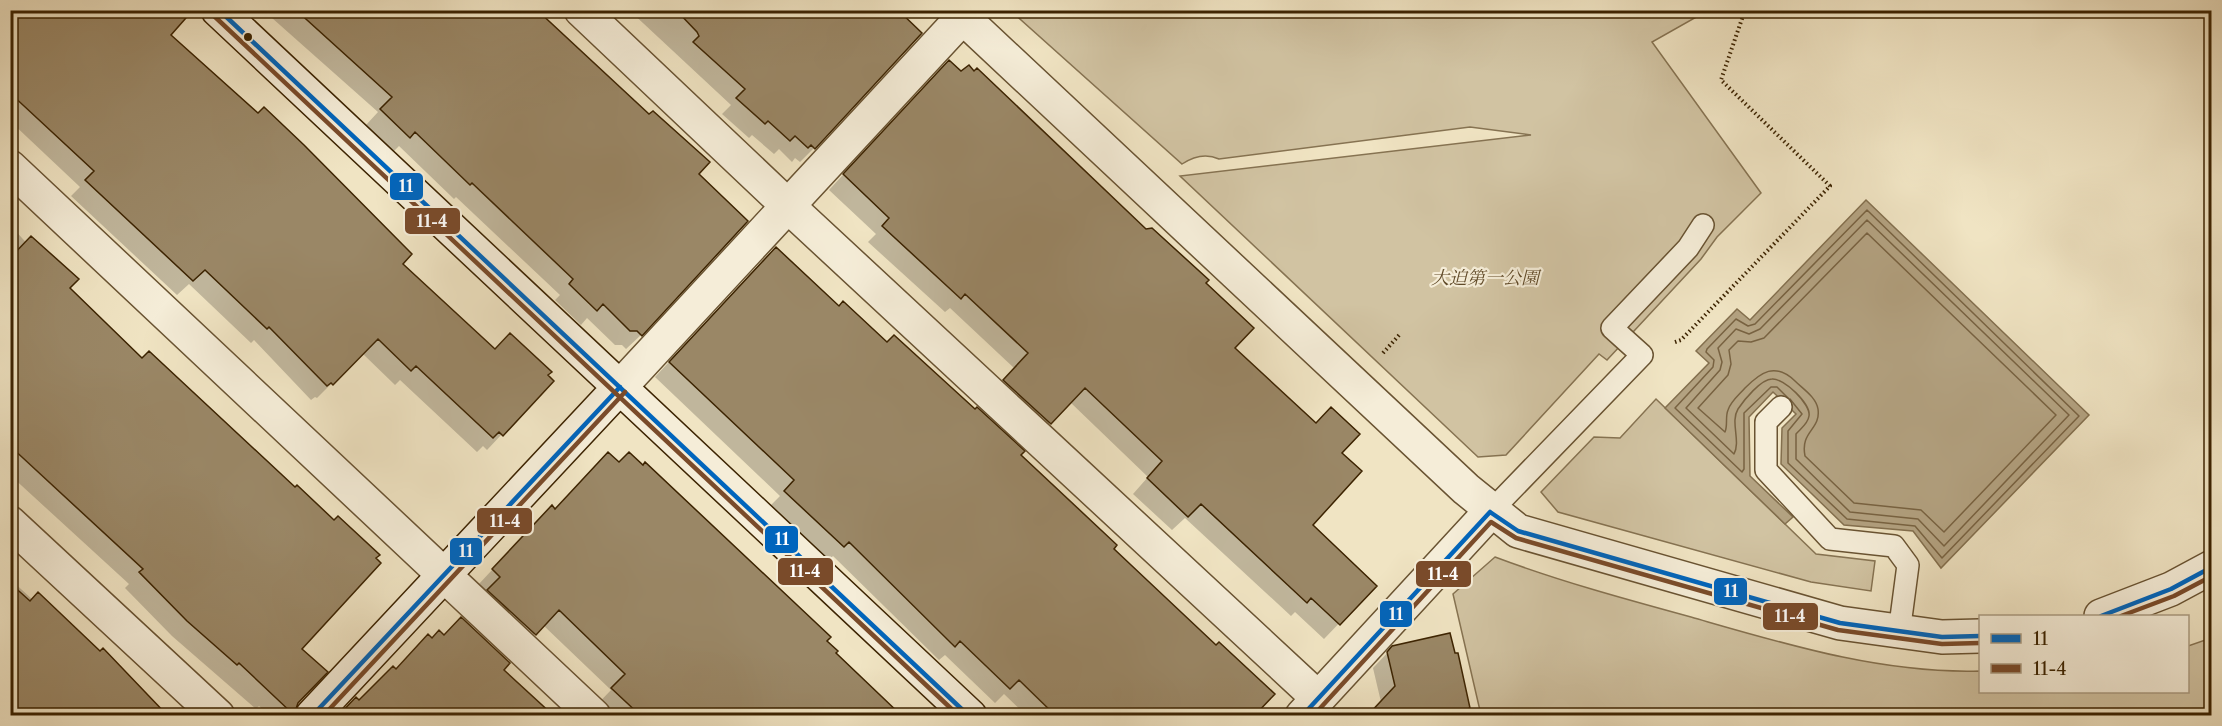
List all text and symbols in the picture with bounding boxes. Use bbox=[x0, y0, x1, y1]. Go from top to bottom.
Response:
unlabelled marker bbox=[242, 31, 254, 43]
line badge: 11 bbox=[389, 172, 424, 201]
text: 11 bbox=[399, 176, 414, 196]
line badge: 11-4 bbox=[404, 207, 461, 235]
text: 11-4 bbox=[417, 211, 447, 231]
park label: 大迫第一公園 bbox=[1431, 267, 1542, 289]
line badge: 11-4 bbox=[476, 507, 533, 535]
text: 11-4 bbox=[490, 511, 520, 531]
line badge: 11 bbox=[764, 525, 799, 554]
text: 11 bbox=[775, 529, 790, 549]
line badge: 11 bbox=[449, 537, 483, 566]
text: 11 bbox=[459, 541, 474, 561]
line badge: 11-4 bbox=[777, 557, 834, 586]
line badge: 11-4 bbox=[1415, 560, 1472, 588]
text: 11-4 bbox=[790, 561, 820, 581]
text: 11-4 bbox=[1428, 564, 1458, 584]
line badge: 11 bbox=[1713, 577, 1748, 606]
text: 11 bbox=[1724, 581, 1739, 601]
line badge: 11 bbox=[1379, 600, 1413, 628]
line badge: 11-4 bbox=[1762, 602, 1819, 631]
text: 11 bbox=[1389, 604, 1404, 624]
text: 11-4 bbox=[1775, 606, 1805, 626]
legend bbox=[1979, 615, 2189, 693]
text: 11 bbox=[2033, 628, 2049, 650]
text: 11-4 bbox=[2033, 658, 2067, 680]

